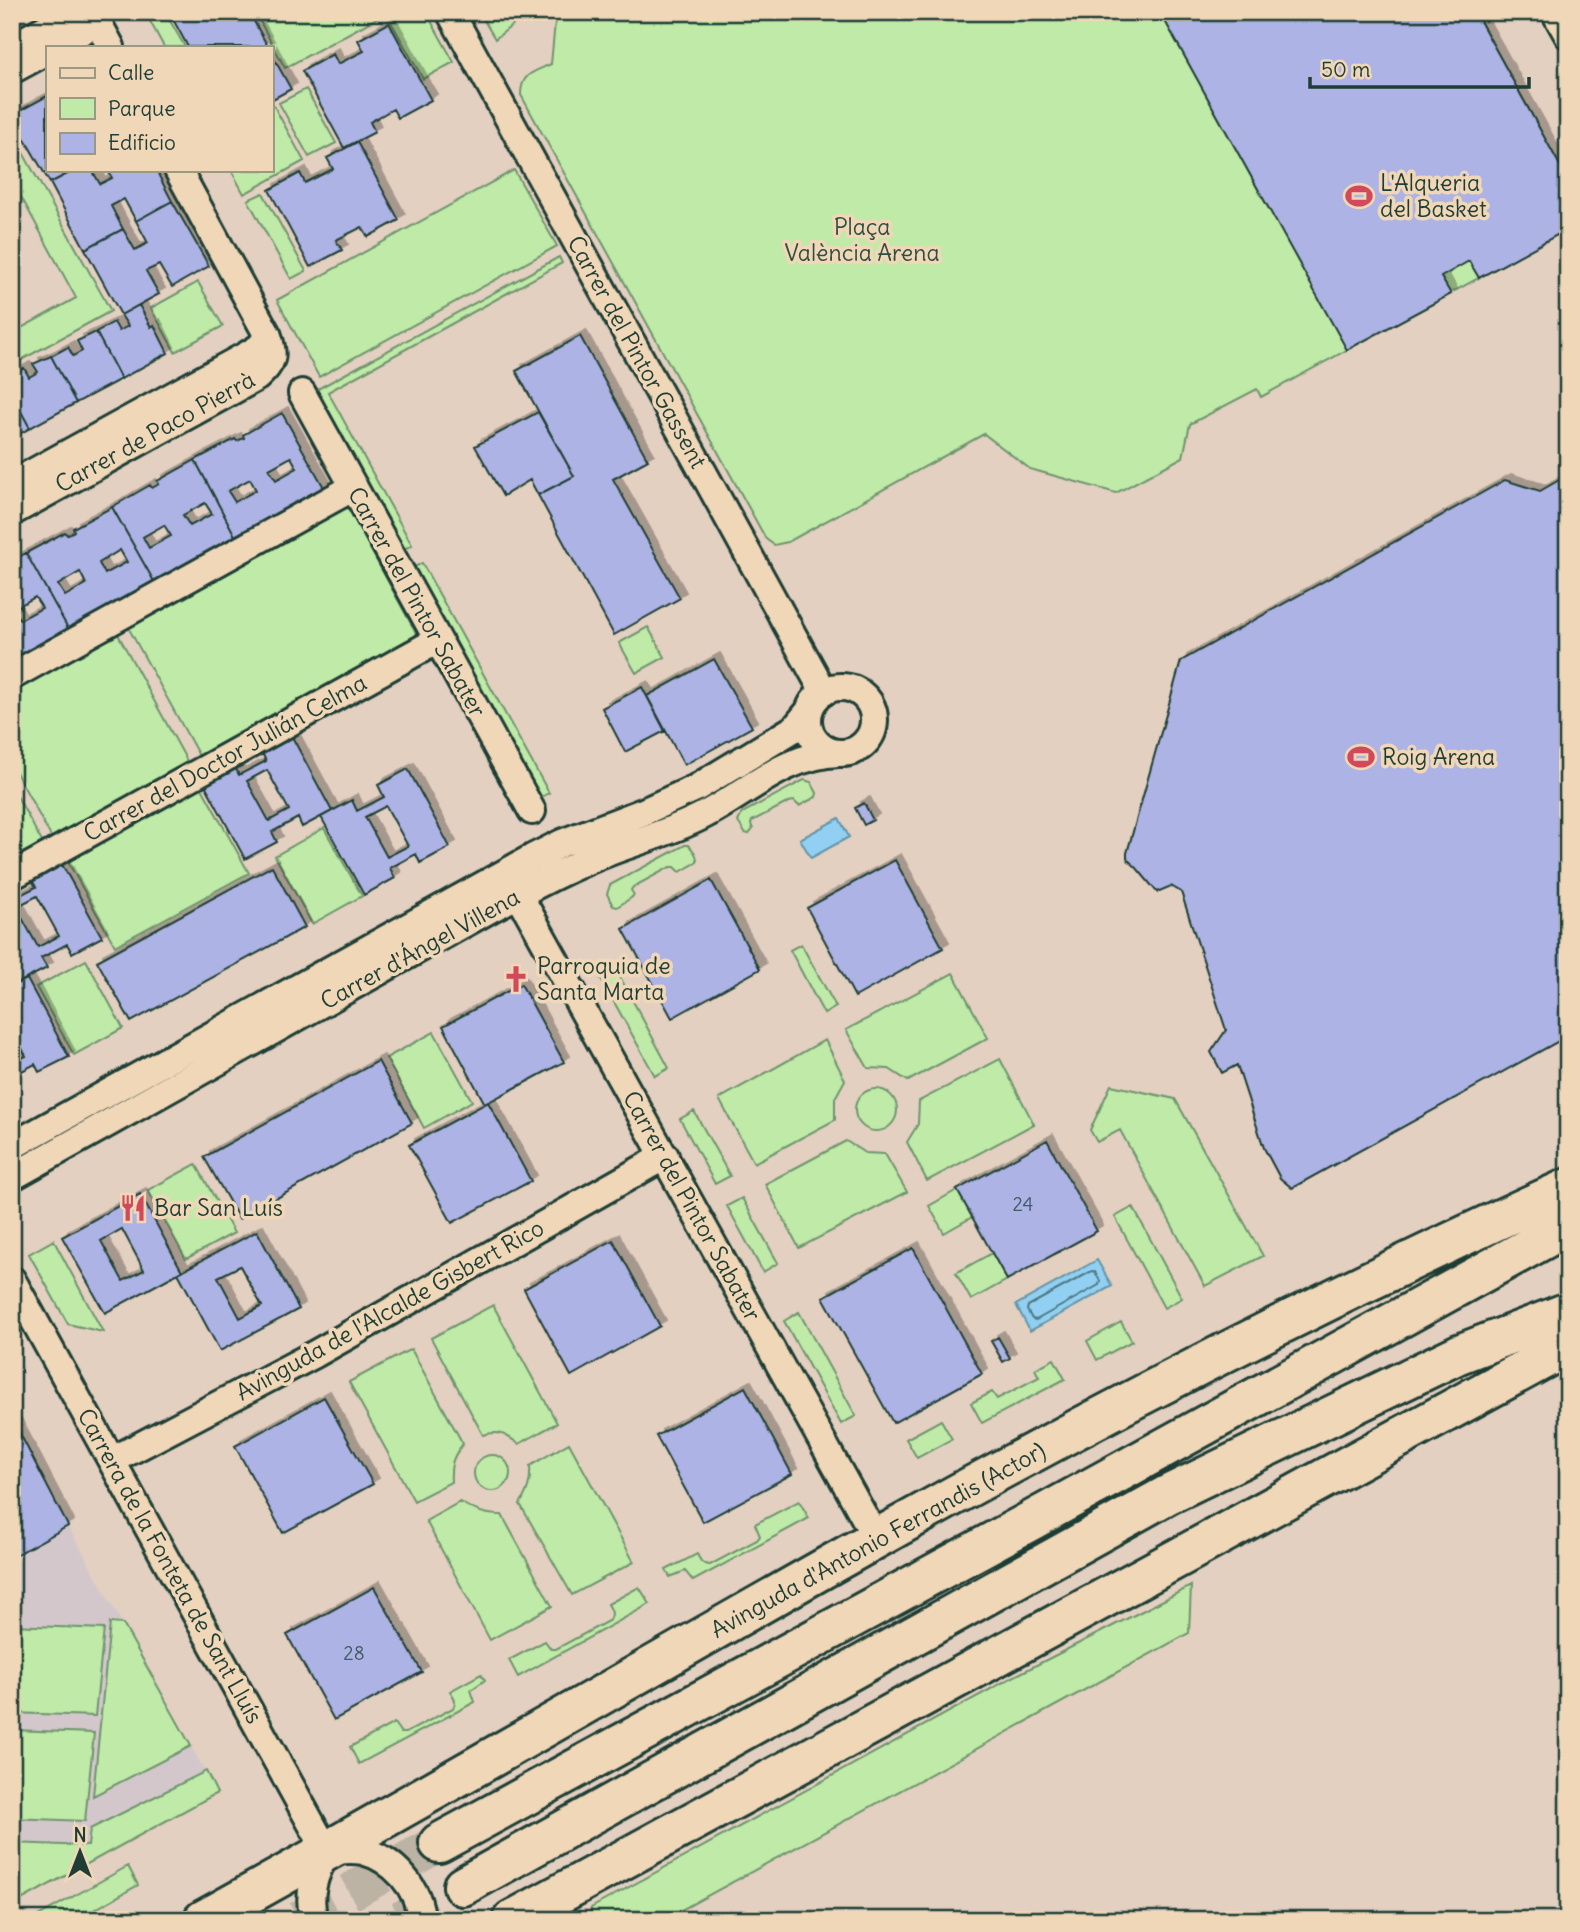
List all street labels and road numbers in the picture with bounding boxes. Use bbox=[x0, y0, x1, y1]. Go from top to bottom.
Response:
street label: Carrer del Pintor Gassent bbox=[561, 230, 714, 473]
street label: Carrer de Paco Pierrà bbox=[50, 365, 260, 499]
street label: Carrer del Pintor Sabater bbox=[342, 482, 493, 722]
street label: Carrer del Doctor Julián Celma bbox=[78, 668, 371, 848]
street label: Carrer d'Ángel Villena bbox=[315, 882, 524, 1015]
street label: Carrer del Pintor Sabater bbox=[617, 1086, 768, 1326]
street label: Avinguda de l'Alcalde Gisbert Rico bbox=[231, 1213, 549, 1407]
street label: Carrera de la Fonteta de Sant Lluís bbox=[71, 1403, 269, 1728]
street label: Avinguda d'Antonio Ferrandis (Actor) bbox=[705, 1435, 1050, 1644]

